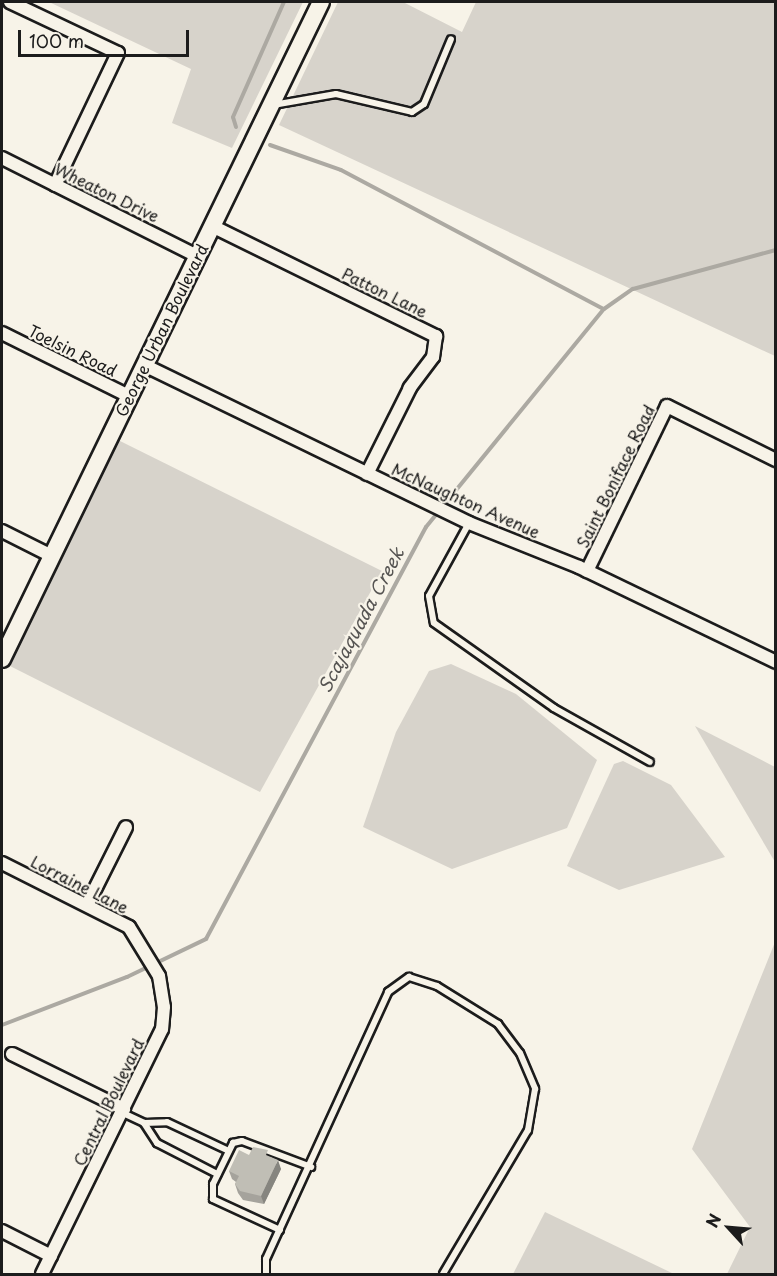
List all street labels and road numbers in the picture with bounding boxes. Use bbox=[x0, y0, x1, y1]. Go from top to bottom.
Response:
street label: Wheaton Drive bbox=[51, 158, 163, 226]
street label: George Urban Boulevard bbox=[111, 240, 211, 420]
street label: Patton Lane bbox=[339, 263, 431, 321]
street label: Toelsin Road bbox=[26, 320, 120, 380]
street label: Saint Boniface Road bbox=[572, 402, 658, 550]
street label: McNaughton Avenue bbox=[390, 459, 542, 541]
street label: Lorraine Lane bbox=[28, 851, 132, 917]
street label: Central Boulevard bbox=[69, 1035, 147, 1169]

